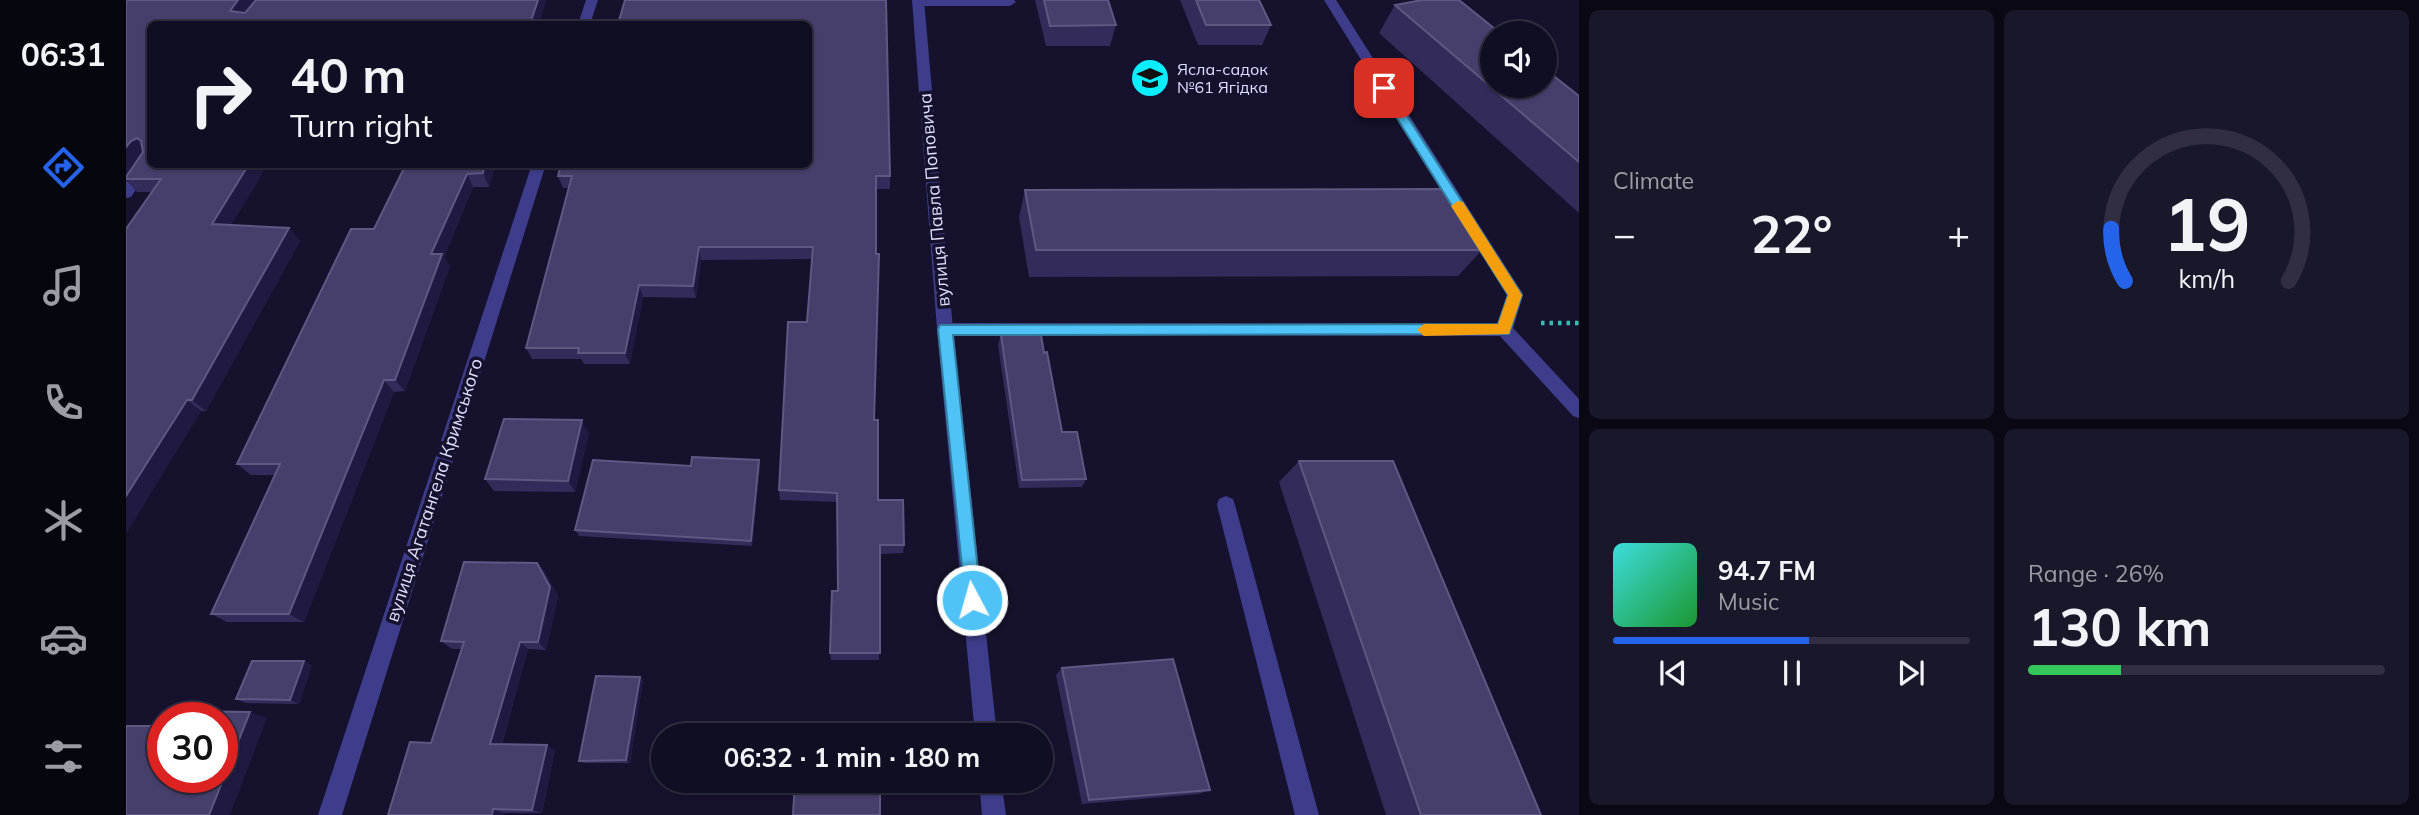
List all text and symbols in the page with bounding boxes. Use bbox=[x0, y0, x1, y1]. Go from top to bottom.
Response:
map controls bbox=[1480, 21, 1557, 98]
button: sound bbox=[1480, 21, 1557, 98]
text: 06:31 bbox=[21, 34, 105, 74]
text: 40 m bbox=[290, 44, 406, 105]
icon: right bbox=[175, 49, 266, 140]
school or university icon: Ясла-садок №61 Ягідка bbox=[1129, 57, 1171, 99]
pin bbox=[1354, 58, 1414, 118]
place label: Ясла-садок №61 Ягідка bbox=[1177, 59, 1268, 97]
icon: arrive bbox=[1365, 69, 1403, 107]
street label: вулиця Павла Поповича bbox=[913, 92, 955, 308]
text: Turn right bbox=[290, 105, 433, 145]
icon: directions bbox=[39, 143, 88, 192]
text: Climate bbox=[1613, 166, 1694, 195]
text: 19 bbox=[2163, 178, 2250, 269]
text: 22° bbox=[1750, 201, 1833, 266]
text: − bbox=[1613, 210, 1636, 258]
text: + bbox=[1947, 210, 1970, 258]
icon: music bbox=[39, 261, 88, 310]
text: km/h bbox=[2178, 262, 2235, 293]
street label: вулиця Агатангела Кримського bbox=[380, 355, 488, 625]
icon: phone bbox=[39, 378, 88, 427]
icon: climate bbox=[39, 496, 88, 545]
text: 94.7 FM bbox=[1718, 554, 1816, 587]
text: Range · 26% bbox=[2028, 559, 2164, 588]
position arrow bbox=[935, 563, 1009, 637]
text: Music bbox=[1718, 587, 1779, 616]
text: 130 km bbox=[2028, 594, 2211, 659]
icon: car bbox=[39, 614, 88, 663]
icon: previous bbox=[1654, 654, 1692, 692]
icon: pause bbox=[1773, 654, 1811, 692]
icon: next bbox=[1892, 654, 1930, 692]
speed limit sign: 30 bbox=[147, 702, 238, 793]
icon: filters bbox=[39, 732, 88, 781]
text: 06:32 · 1 min · 180 m bbox=[724, 741, 980, 774]

